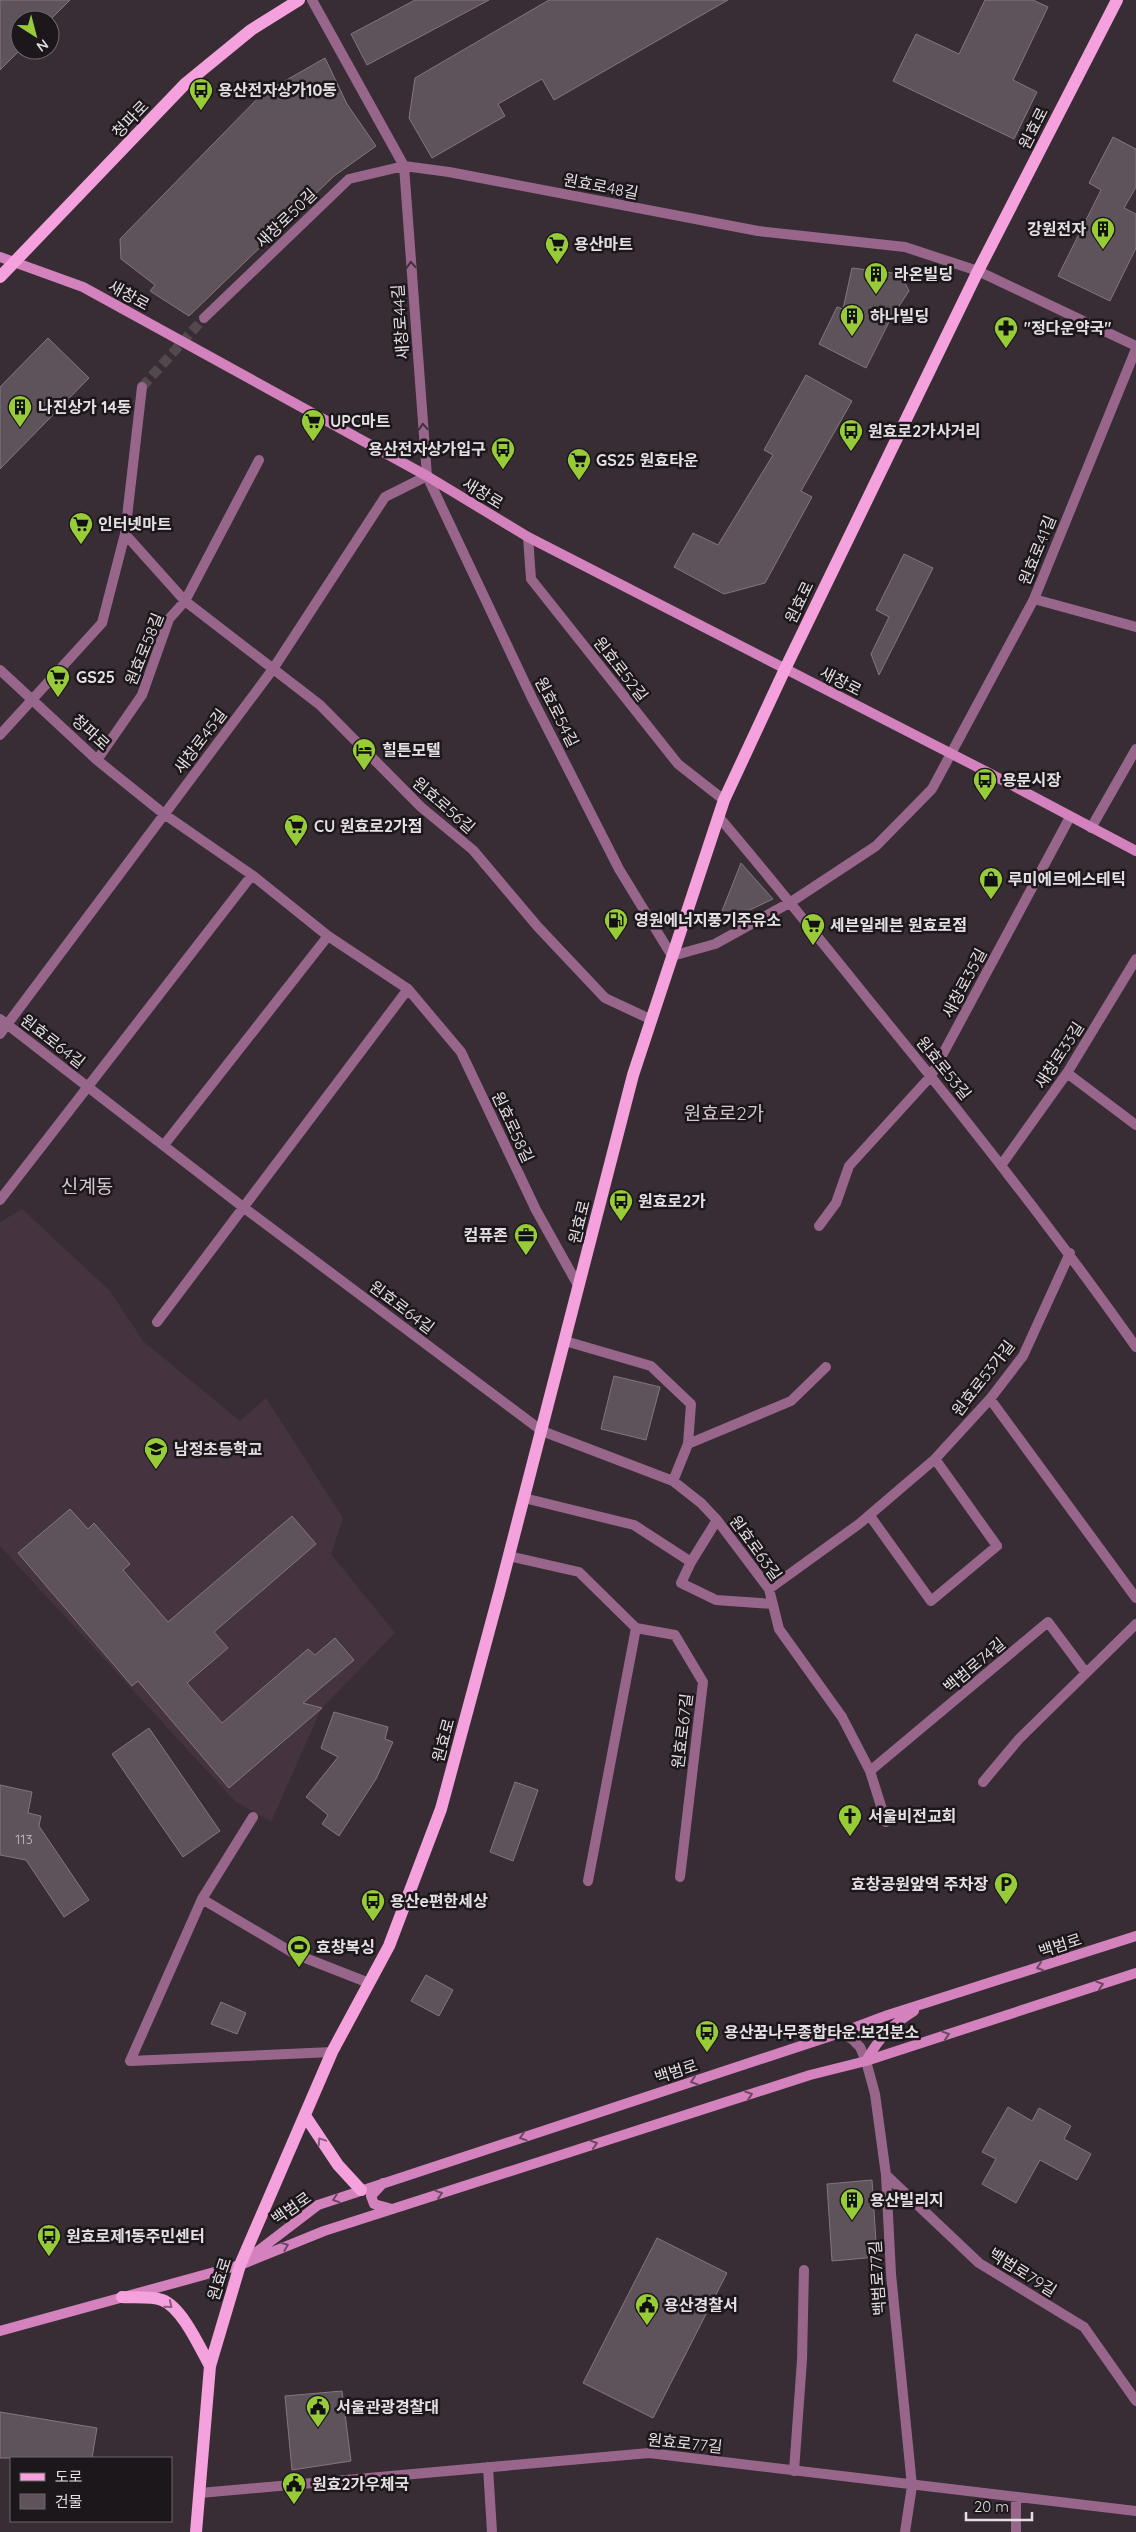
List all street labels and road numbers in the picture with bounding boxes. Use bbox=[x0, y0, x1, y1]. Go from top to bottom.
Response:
street label: 청파로 bbox=[107, 96, 153, 142]
street label: 원효로 bbox=[1014, 104, 1052, 152]
street label: 원효로48길 bbox=[562, 169, 640, 203]
street label: 새창로50길 bbox=[251, 184, 321, 252]
street label: 새창로 bbox=[105, 276, 153, 315]
street label: 새창로44길 bbox=[387, 284, 413, 360]
street label: 새창로 bbox=[459, 473, 507, 513]
street label: 원효로41길 bbox=[1014, 512, 1060, 588]
street label: 원효로 bbox=[780, 578, 818, 626]
street label: 원효로58길 bbox=[120, 610, 168, 688]
street label: 원효로52길 bbox=[590, 633, 652, 705]
street label: 새창로 bbox=[817, 662, 865, 700]
street label: 원효로54길 bbox=[531, 674, 583, 750]
street label: 새창로45길 bbox=[169, 705, 231, 777]
street label: 청파로 bbox=[68, 710, 114, 754]
street label: 원효로56길 bbox=[409, 772, 479, 838]
street label: 새창로35길 bbox=[937, 945, 991, 1021]
street label: 원효로64길 bbox=[17, 1010, 89, 1072]
street label: 새창로33길 bbox=[1030, 1018, 1088, 1092]
street label: 원효로53길 bbox=[912, 1032, 976, 1104]
street label: 원효로58길 bbox=[488, 1088, 538, 1166]
street label: 원효로 bbox=[564, 1198, 594, 1246]
street label: 원효로64길 bbox=[366, 1276, 438, 1338]
street label: 원효로53가길 bbox=[947, 1336, 1019, 1420]
street label: 원효로63길 bbox=[726, 1511, 786, 1585]
street label: 백범로74길 bbox=[939, 1633, 1009, 1697]
street label: 원효로67길 bbox=[667, 1692, 697, 1770]
street label: 원효로 bbox=[428, 1716, 458, 1764]
street label: 백범로 bbox=[1036, 1929, 1084, 1961]
street label: 백범로 bbox=[652, 2055, 700, 2087]
street label: 백범로 bbox=[267, 2187, 315, 2229]
street label: 백범로77길 bbox=[864, 2240, 890, 2316]
street label: 백범로79길 bbox=[985, 2243, 1061, 2301]
street label: 원효로 bbox=[203, 2255, 235, 2303]
street label: 원효로77길 bbox=[647, 2429, 723, 2457]

